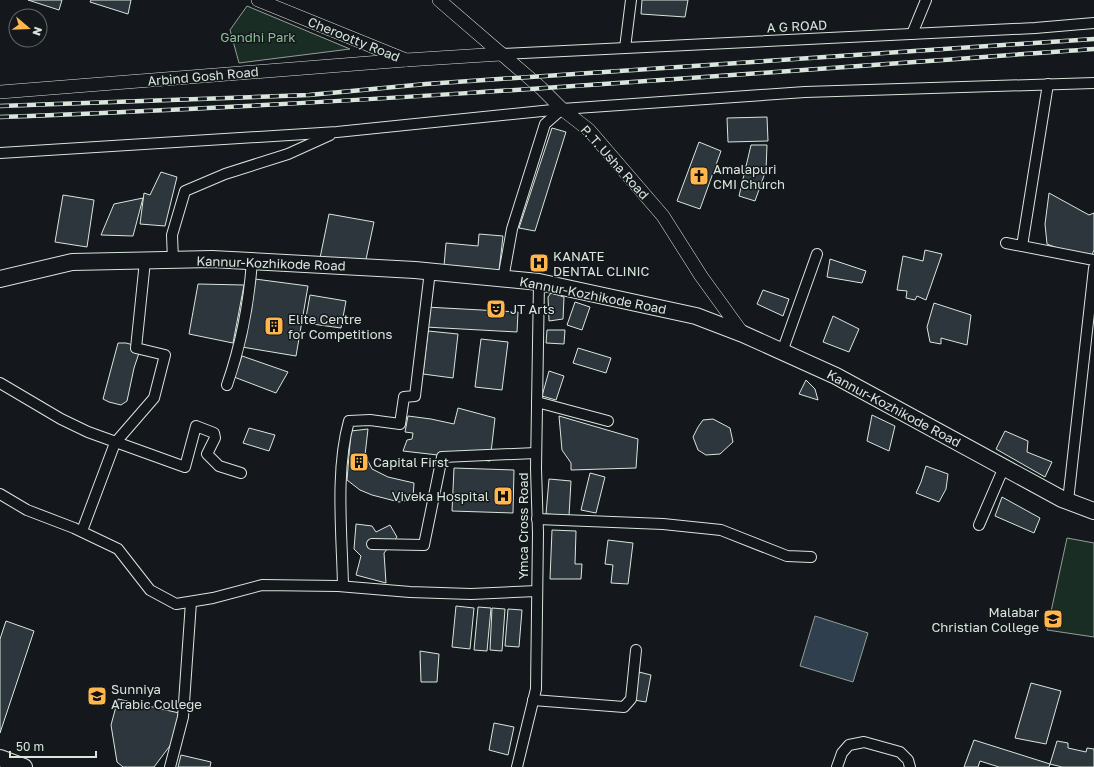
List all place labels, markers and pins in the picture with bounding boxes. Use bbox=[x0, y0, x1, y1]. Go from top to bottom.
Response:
place label: Amalapuri CMI Church bbox=[713, 161, 785, 192]
church icon: Amalapuri CMI Church bbox=[688, 165, 710, 187]
place label: KANATE DENTAL CLINIC bbox=[553, 248, 650, 279]
hospital icon: KANATE DENTAL CLINIC bbox=[528, 252, 550, 274]
theatre icon: JT Arts bbox=[485, 298, 507, 320]
place label: JT Arts bbox=[510, 301, 555, 317]
place label: Elite Centre for Competitions bbox=[288, 311, 393, 342]
building icon: Elite Centre for Competitions bbox=[263, 315, 285, 337]
building icon: Capital First bbox=[348, 451, 370, 473]
place label: Capital First bbox=[373, 454, 449, 470]
hospital icon: Viveka Hospital bbox=[492, 485, 514, 507]
place label: Viveka Hospital bbox=[392, 488, 489, 504]
place label: Malabar Christian College bbox=[932, 604, 1039, 635]
school or university icon: Malabar Christian College bbox=[1042, 608, 1064, 630]
place label: Sunniya Arabic College bbox=[111, 681, 202, 712]
school or university icon: Sunniya Arabic College bbox=[86, 685, 108, 707]

